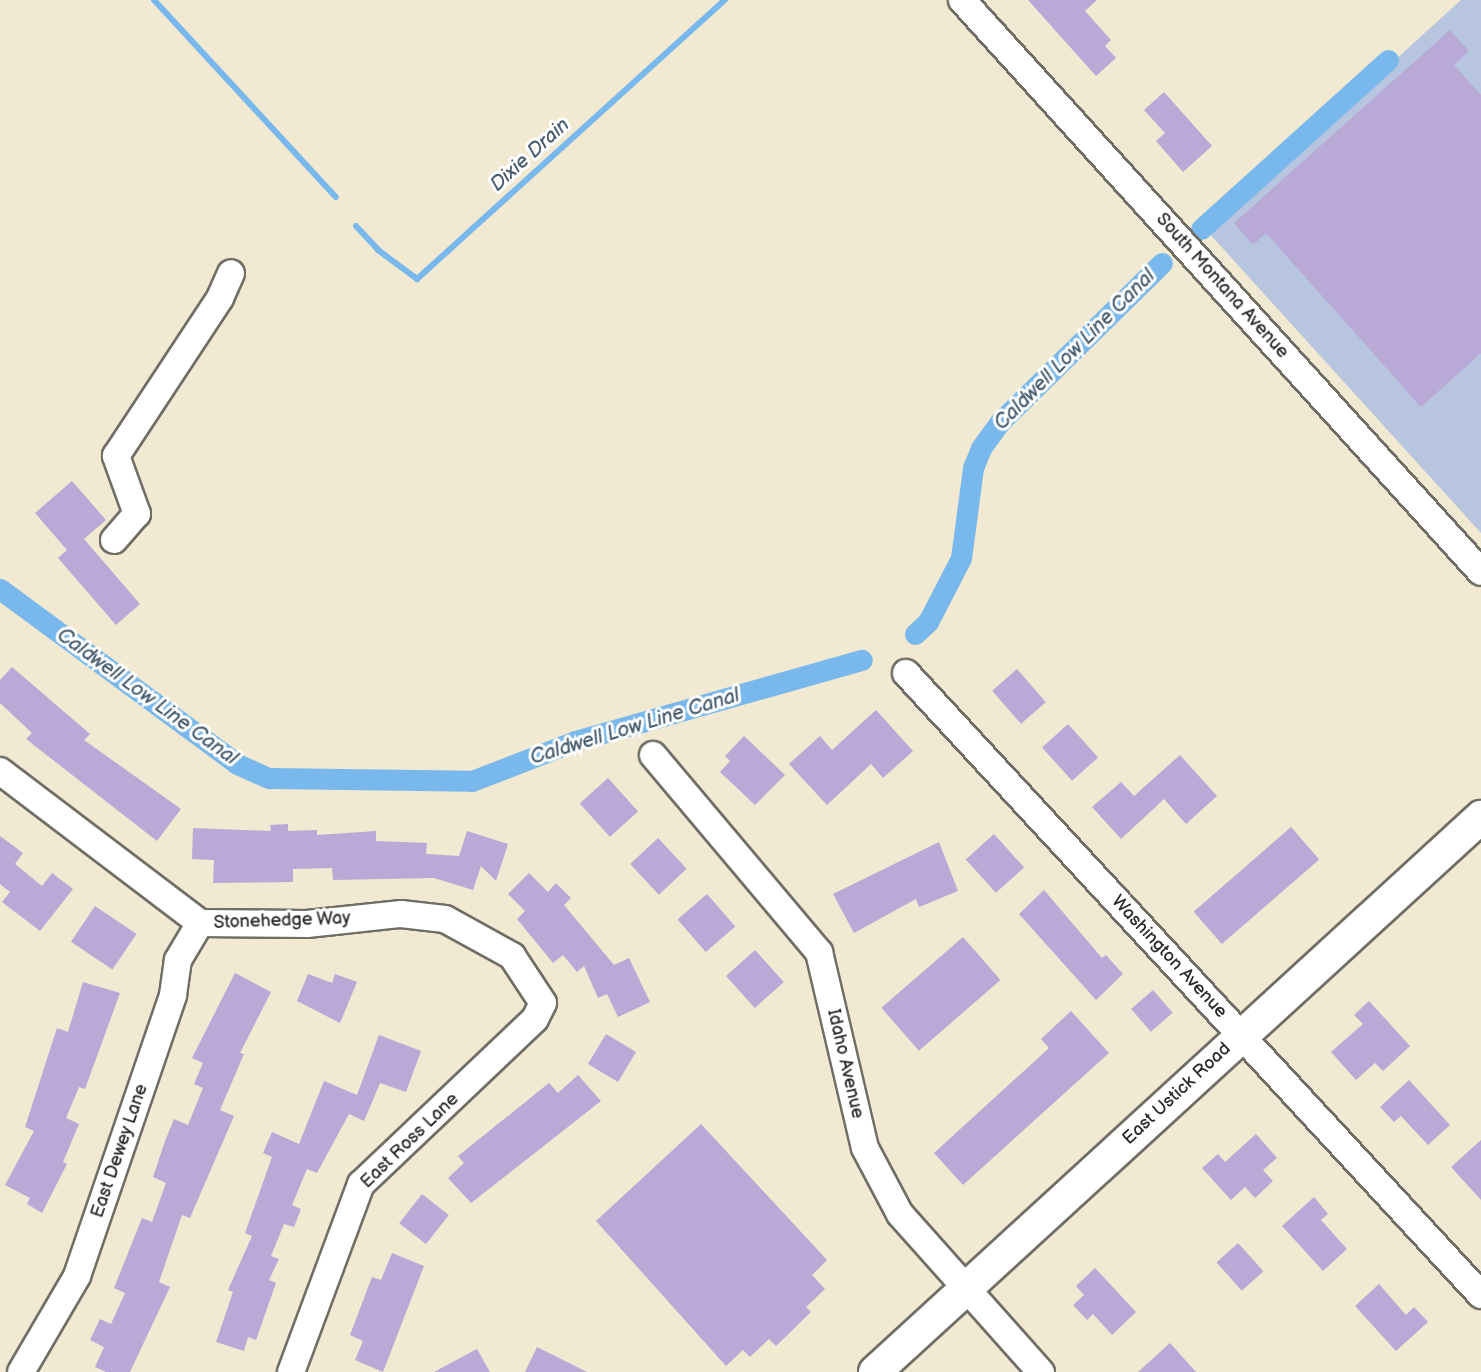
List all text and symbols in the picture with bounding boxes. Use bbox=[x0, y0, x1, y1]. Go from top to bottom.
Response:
water label: Dixie Drain bbox=[485, 113, 575, 197]
street label: South Montana Avenue bbox=[1151, 209, 1293, 363]
water label: Caldwell Low Line Canal bbox=[990, 265, 1160, 435]
water label: Caldwell Low Line Canal bbox=[52, 623, 242, 771]
water label: Caldwell Low Line Canal bbox=[527, 684, 743, 770]
street label: Washington Avenue bbox=[1107, 891, 1231, 1023]
street label: Stonehedge Way bbox=[213, 908, 351, 934]
street label: Idaho Avenue bbox=[822, 1007, 868, 1121]
street label: East Ustick Road bbox=[1118, 1038, 1236, 1150]
street label: East Dewey Lane bbox=[87, 1081, 153, 1221]
street label: East Ross Lane bbox=[357, 1089, 463, 1193]

